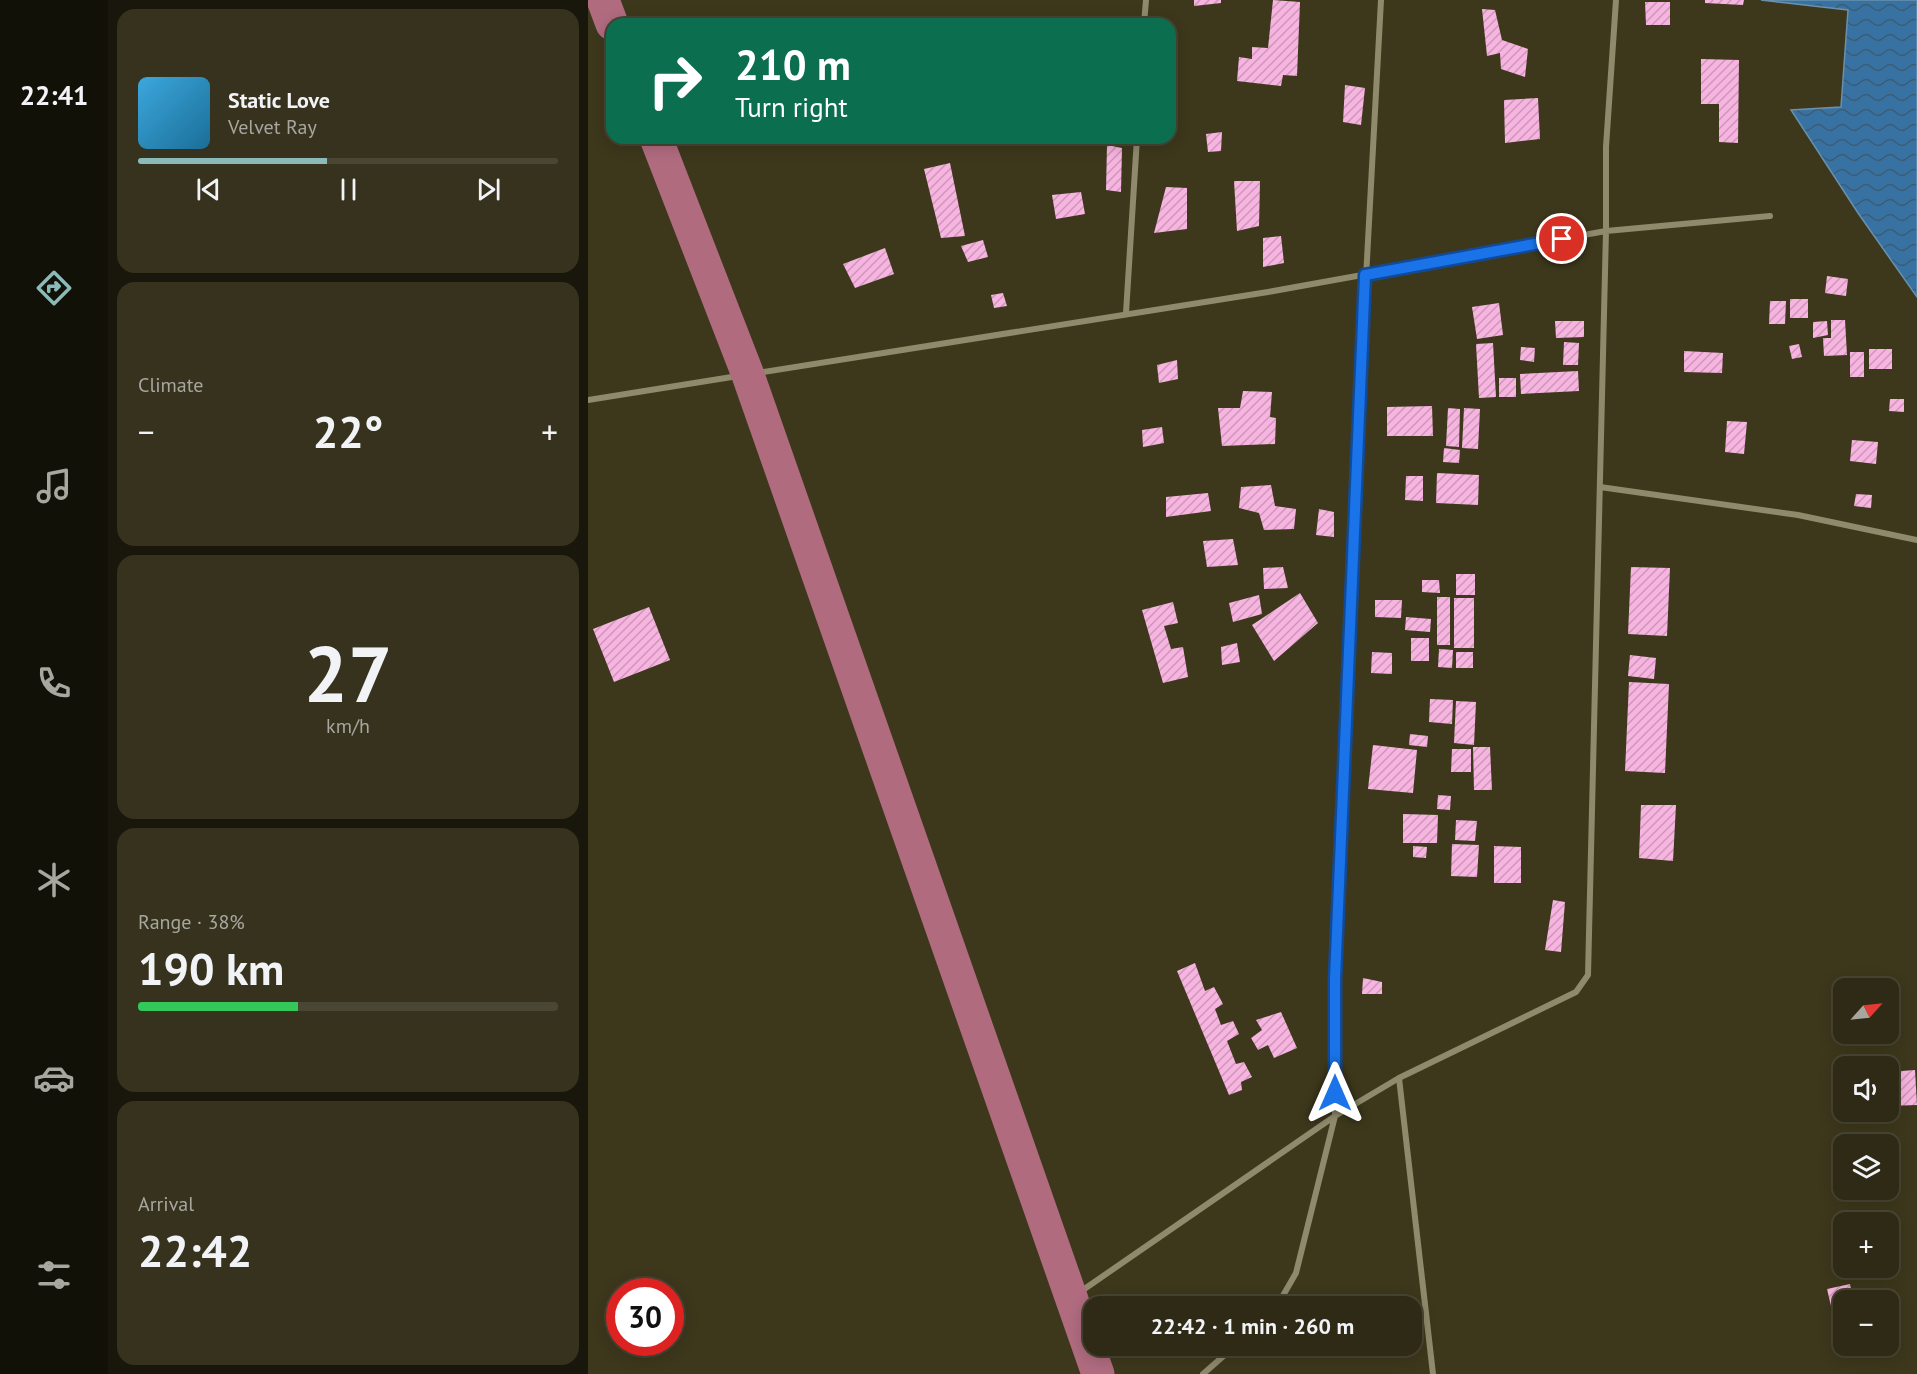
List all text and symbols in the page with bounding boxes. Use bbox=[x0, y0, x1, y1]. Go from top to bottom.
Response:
text: 210 m bbox=[735, 37, 851, 92]
icon: right bbox=[636, 42, 714, 120]
text: 22:41 bbox=[20, 78, 88, 112]
text: Static Love bbox=[228, 86, 330, 114]
text: Turn right bbox=[735, 90, 848, 124]
text: Velvet Ray bbox=[228, 114, 317, 140]
icon: previous bbox=[192, 173, 225, 206]
icon: pause bbox=[332, 173, 365, 206]
icon: next bbox=[472, 173, 505, 206]
pin bbox=[1536, 213, 1587, 264]
icon: arrive bbox=[1545, 222, 1578, 255]
icon: directions bbox=[33, 267, 75, 309]
text: Climate bbox=[138, 372, 204, 398]
text: 22° bbox=[313, 402, 383, 460]
text: − bbox=[138, 410, 155, 453]
text: + bbox=[541, 410, 558, 453]
icon: music bbox=[33, 465, 75, 507]
text: 27 bbox=[304, 623, 392, 724]
icon: phone bbox=[33, 662, 75, 704]
text: km/h bbox=[326, 713, 370, 739]
icon: climate bbox=[33, 859, 75, 901]
text: Range · 38% bbox=[138, 909, 245, 935]
text: 190 km bbox=[138, 939, 284, 997]
north arrow bbox=[1833, 978, 1899, 1044]
map controls bbox=[1833, 978, 1899, 1356]
button: sound bbox=[1833, 1056, 1899, 1122]
icon: car bbox=[33, 1057, 75, 1099]
position arrow bbox=[1303, 1061, 1367, 1125]
button: layers bbox=[1833, 1134, 1899, 1200]
text: Arrival bbox=[138, 1191, 194, 1217]
button: + bbox=[1833, 1212, 1899, 1278]
text: 22:42 bbox=[138, 1221, 252, 1279]
icon: filters bbox=[33, 1254, 75, 1296]
speed limit sign: 30 bbox=[606, 1278, 684, 1356]
button: − bbox=[1833, 1290, 1899, 1356]
text: 22:42 · 1 min · 260 m bbox=[1151, 1312, 1354, 1340]

